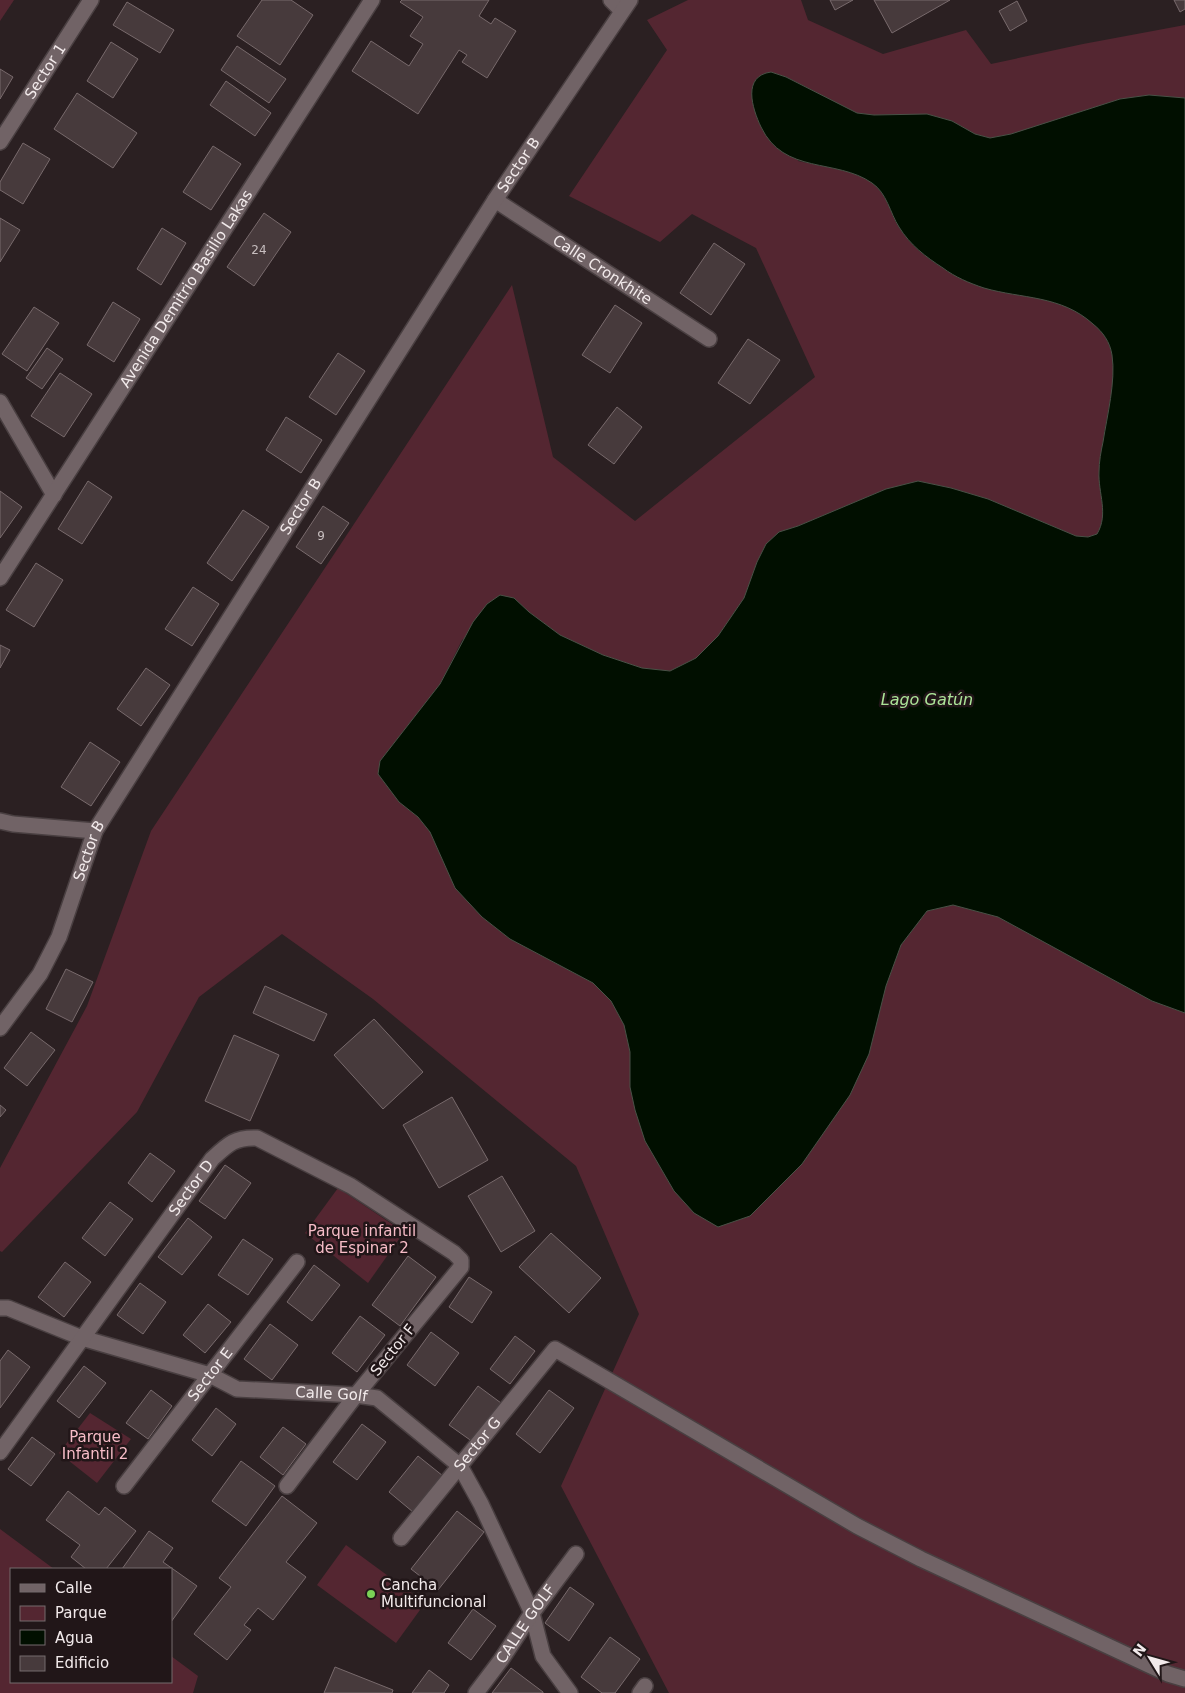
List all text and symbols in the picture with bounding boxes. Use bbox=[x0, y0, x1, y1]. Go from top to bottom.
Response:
street label: Sector 1 bbox=[21, 40, 70, 102]
street label: Sector B bbox=[493, 134, 544, 196]
street label: Avenida Demitrio Basilio Lakas bbox=[116, 186, 256, 391]
street label: Calle Cronkhite bbox=[549, 231, 655, 308]
house number: 24 bbox=[251, 243, 267, 257]
street label: Sector B bbox=[276, 475, 325, 538]
house number: 9 bbox=[317, 529, 325, 543]
water label: Lago Gatún bbox=[881, 690, 973, 709]
street label: Sector B bbox=[70, 817, 108, 884]
street label: Sector D bbox=[165, 1156, 217, 1219]
park label: Parque infantil de Espinar 2 bbox=[308, 1222, 416, 1257]
street label: Sector F bbox=[367, 1320, 419, 1380]
street label: Sector E bbox=[184, 1344, 236, 1405]
street label: Calle Golf bbox=[295, 1383, 369, 1406]
street label: Sector G bbox=[450, 1413, 505, 1475]
park label: Parque Infantil 2 bbox=[62, 1428, 128, 1463]
legend bbox=[10, 1568, 172, 1683]
place label: Cancha Multifuncional bbox=[381, 1576, 486, 1611]
text: Calle bbox=[55, 1579, 92, 1597]
street label: CALLE GOLF bbox=[492, 1581, 559, 1667]
marker: Cancha Multifuncional bbox=[365, 1588, 377, 1600]
text: Parque bbox=[55, 1604, 107, 1622]
text: Agua bbox=[55, 1629, 93, 1647]
north arrow bbox=[1125, 1633, 1175, 1683]
text: N bbox=[1130, 1641, 1150, 1660]
text: Edificio bbox=[55, 1654, 109, 1672]

